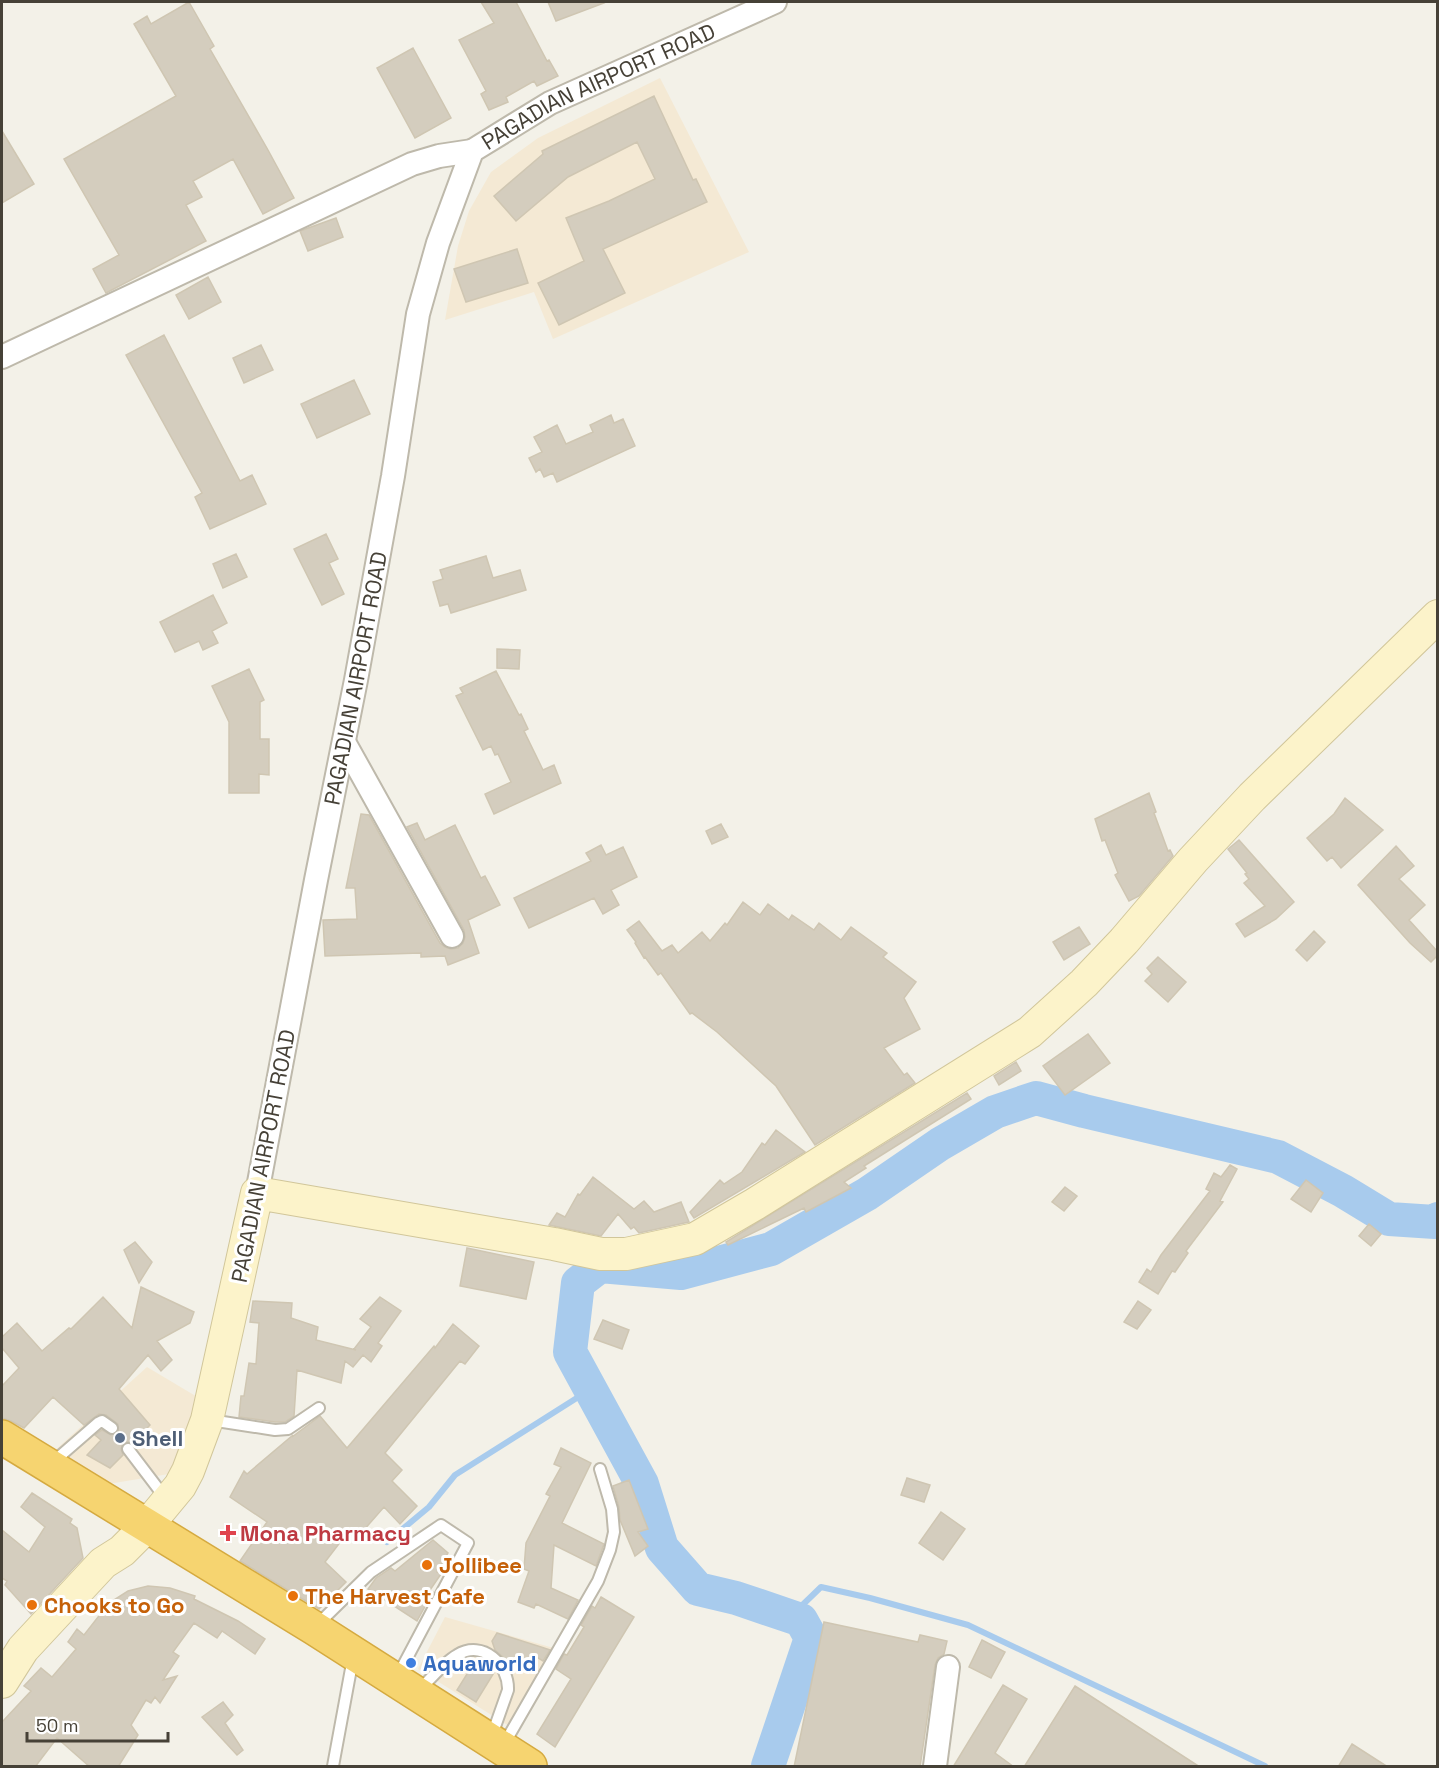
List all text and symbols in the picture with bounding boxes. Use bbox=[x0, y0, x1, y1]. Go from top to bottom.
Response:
street label: PAGADIAN AIRPORT ROAD bbox=[476, 17, 720, 156]
street label: PAGADIAN AIRPORT ROAD bbox=[317, 549, 393, 808]
street label: PAGADIAN AIRPORT ROAD bbox=[225, 1027, 301, 1285]
place label: Shell bbox=[132, 1424, 183, 1452]
marker: Shell bbox=[113, 1431, 127, 1445]
place label: Mona Pharmacy bbox=[240, 1519, 411, 1547]
marker: Mona Pharmacy bbox=[221, 1526, 235, 1540]
place label: Jollibee bbox=[439, 1551, 522, 1579]
marker: Jollibee bbox=[420, 1558, 434, 1572]
place label: The Harvest Cafe bbox=[305, 1582, 485, 1610]
marker: The Harvest Cafe bbox=[286, 1589, 300, 1603]
place label: Chooks to Go bbox=[44, 1591, 185, 1619]
marker: Chooks to Go bbox=[25, 1598, 39, 1612]
place label: Aquaworld bbox=[423, 1649, 536, 1677]
marker: Aquaworld bbox=[404, 1656, 418, 1670]
scale bar bbox=[27, 1705, 168, 1743]
text: 50 m bbox=[36, 1714, 78, 1737]

